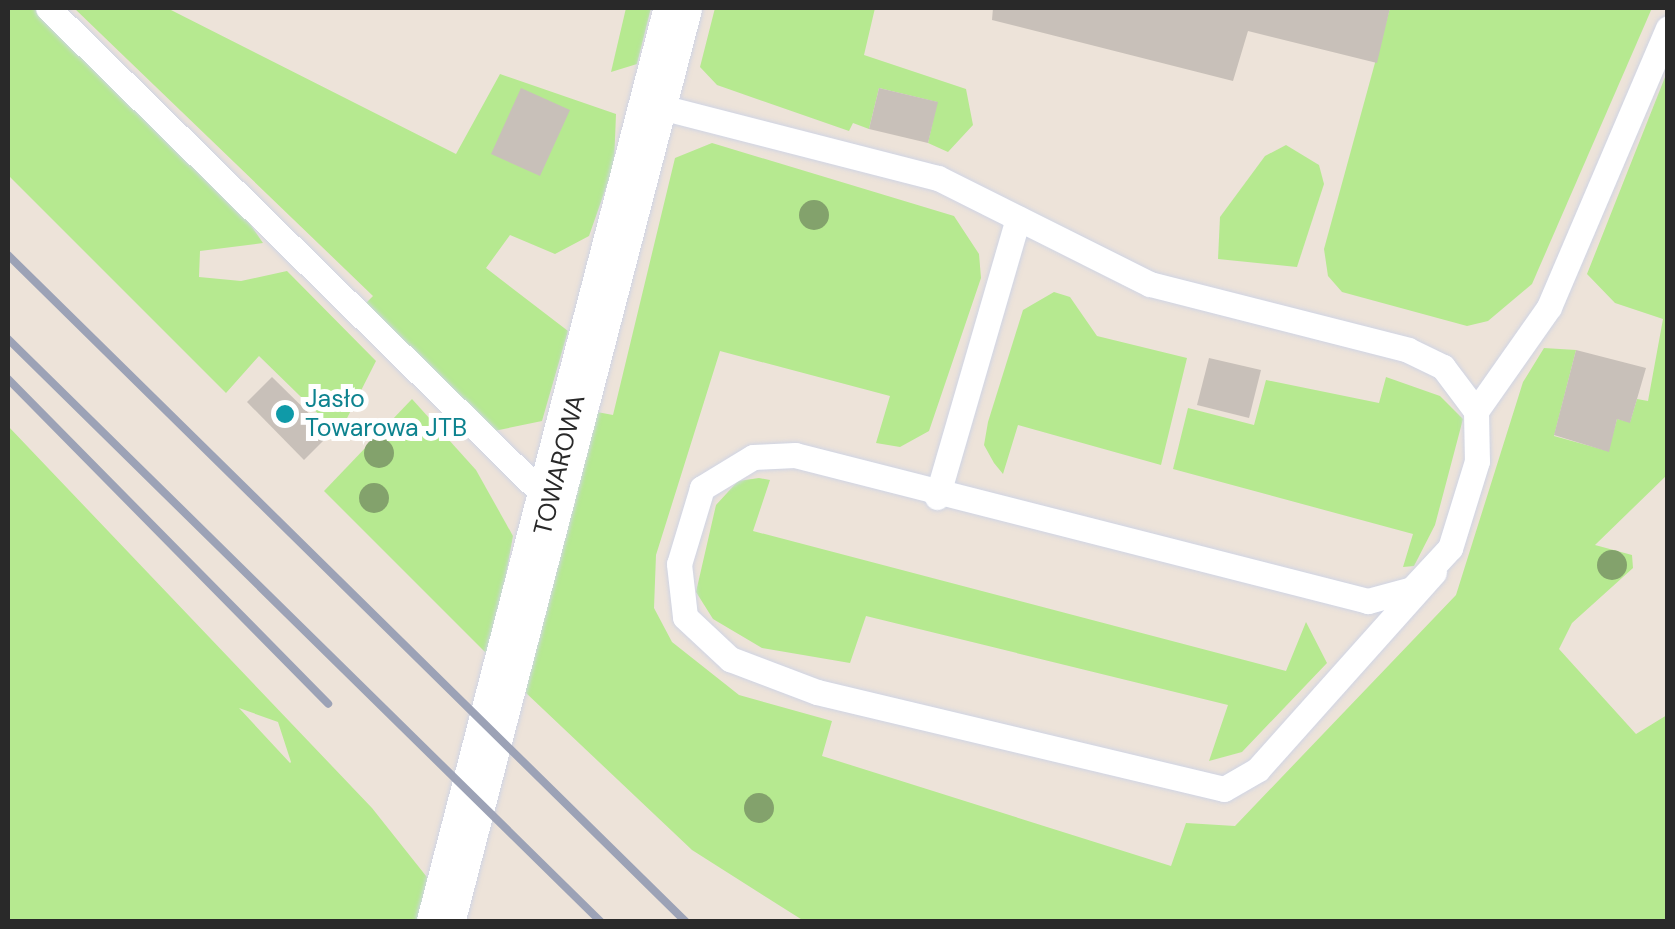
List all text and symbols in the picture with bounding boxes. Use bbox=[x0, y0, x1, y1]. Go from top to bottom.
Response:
place label: Jasło Towarowa JTB bbox=[305, 385, 467, 444]
street label: TOWAROWA bbox=[528, 392, 592, 538]
marker: Jasło Towarowa JTB bbox=[274, 403, 296, 425]

